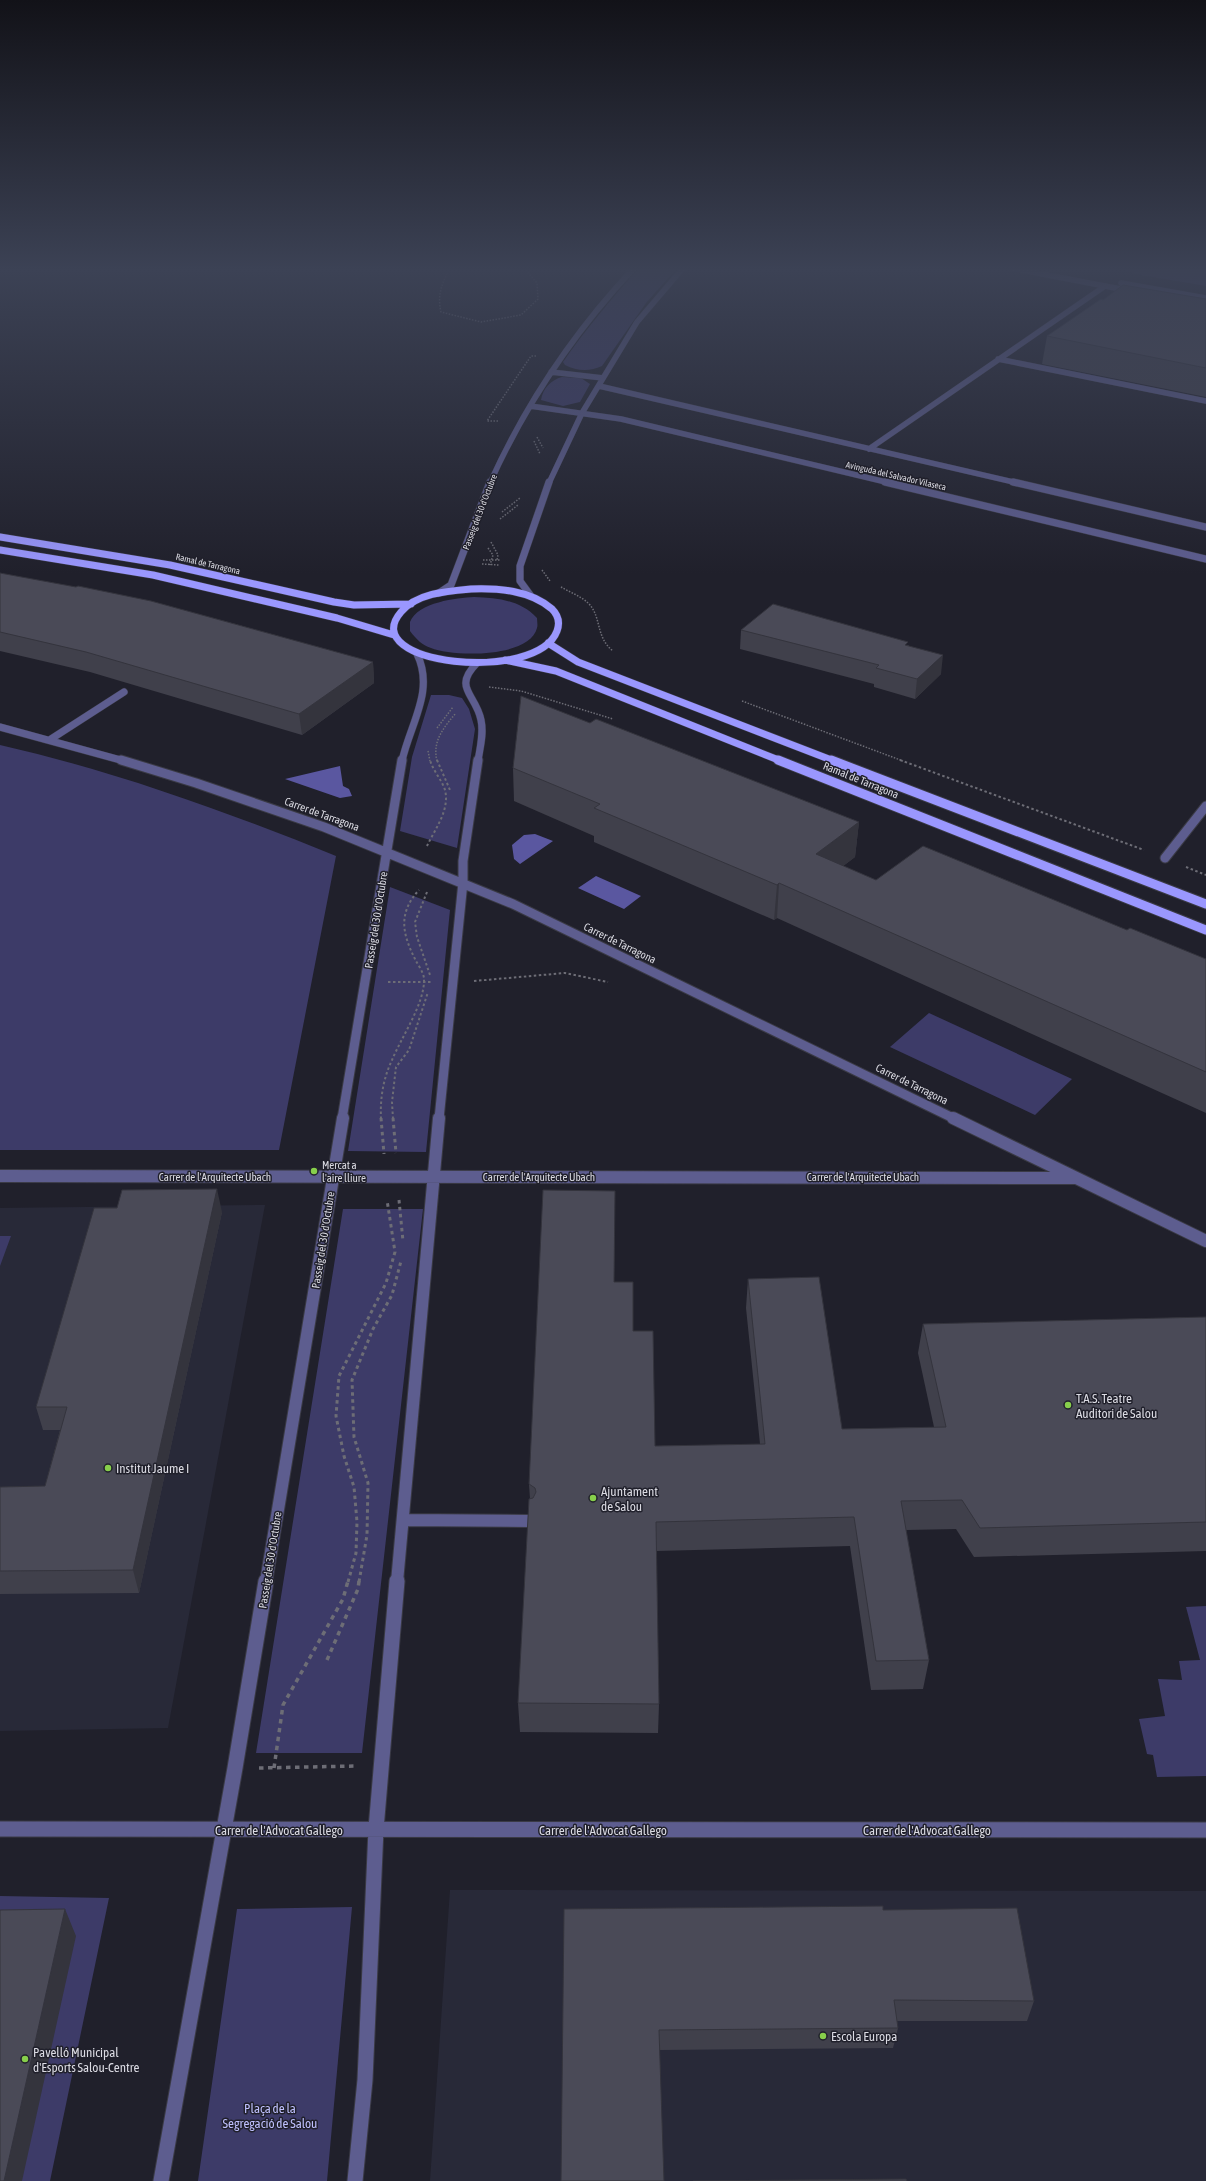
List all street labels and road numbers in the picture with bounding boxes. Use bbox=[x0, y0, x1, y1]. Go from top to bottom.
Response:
street label: Avinguda del Salvador Vilaseca bbox=[845, 460, 947, 492]
street label: Passeig del 30 d'Octubre bbox=[461, 473, 499, 551]
street label: Ramal de Tarragona bbox=[175, 552, 241, 576]
street label: Ramal de Tarragona bbox=[821, 759, 901, 801]
street label: Carrer de Tarragona bbox=[283, 795, 361, 833]
street label: Passeig del 30 d'Octubre bbox=[362, 871, 390, 969]
street label: Carrer de Tarragona bbox=[582, 920, 658, 966]
street label: Carrer de Tarragona bbox=[874, 1061, 950, 1107]
street label: Carrer de l'Arquitecte Ubach bbox=[159, 1171, 271, 1183]
street label: Carrer de l'Arquitecte Ubach bbox=[483, 1171, 595, 1183]
street label: Carrer de l'Arquitecte Ubach bbox=[807, 1171, 919, 1183]
street label: Passeig del 30 d'Octubre bbox=[309, 1191, 337, 1289]
street label: Passeig del 30 d'Octubre bbox=[256, 1511, 284, 1609]
street label: Carrer de l'Advocat Gallego bbox=[215, 1823, 343, 1838]
street label: Carrer de l'Advocat Gallego bbox=[539, 1823, 667, 1838]
street label: Carrer de l'Advocat Gallego bbox=[863, 1823, 991, 1838]

